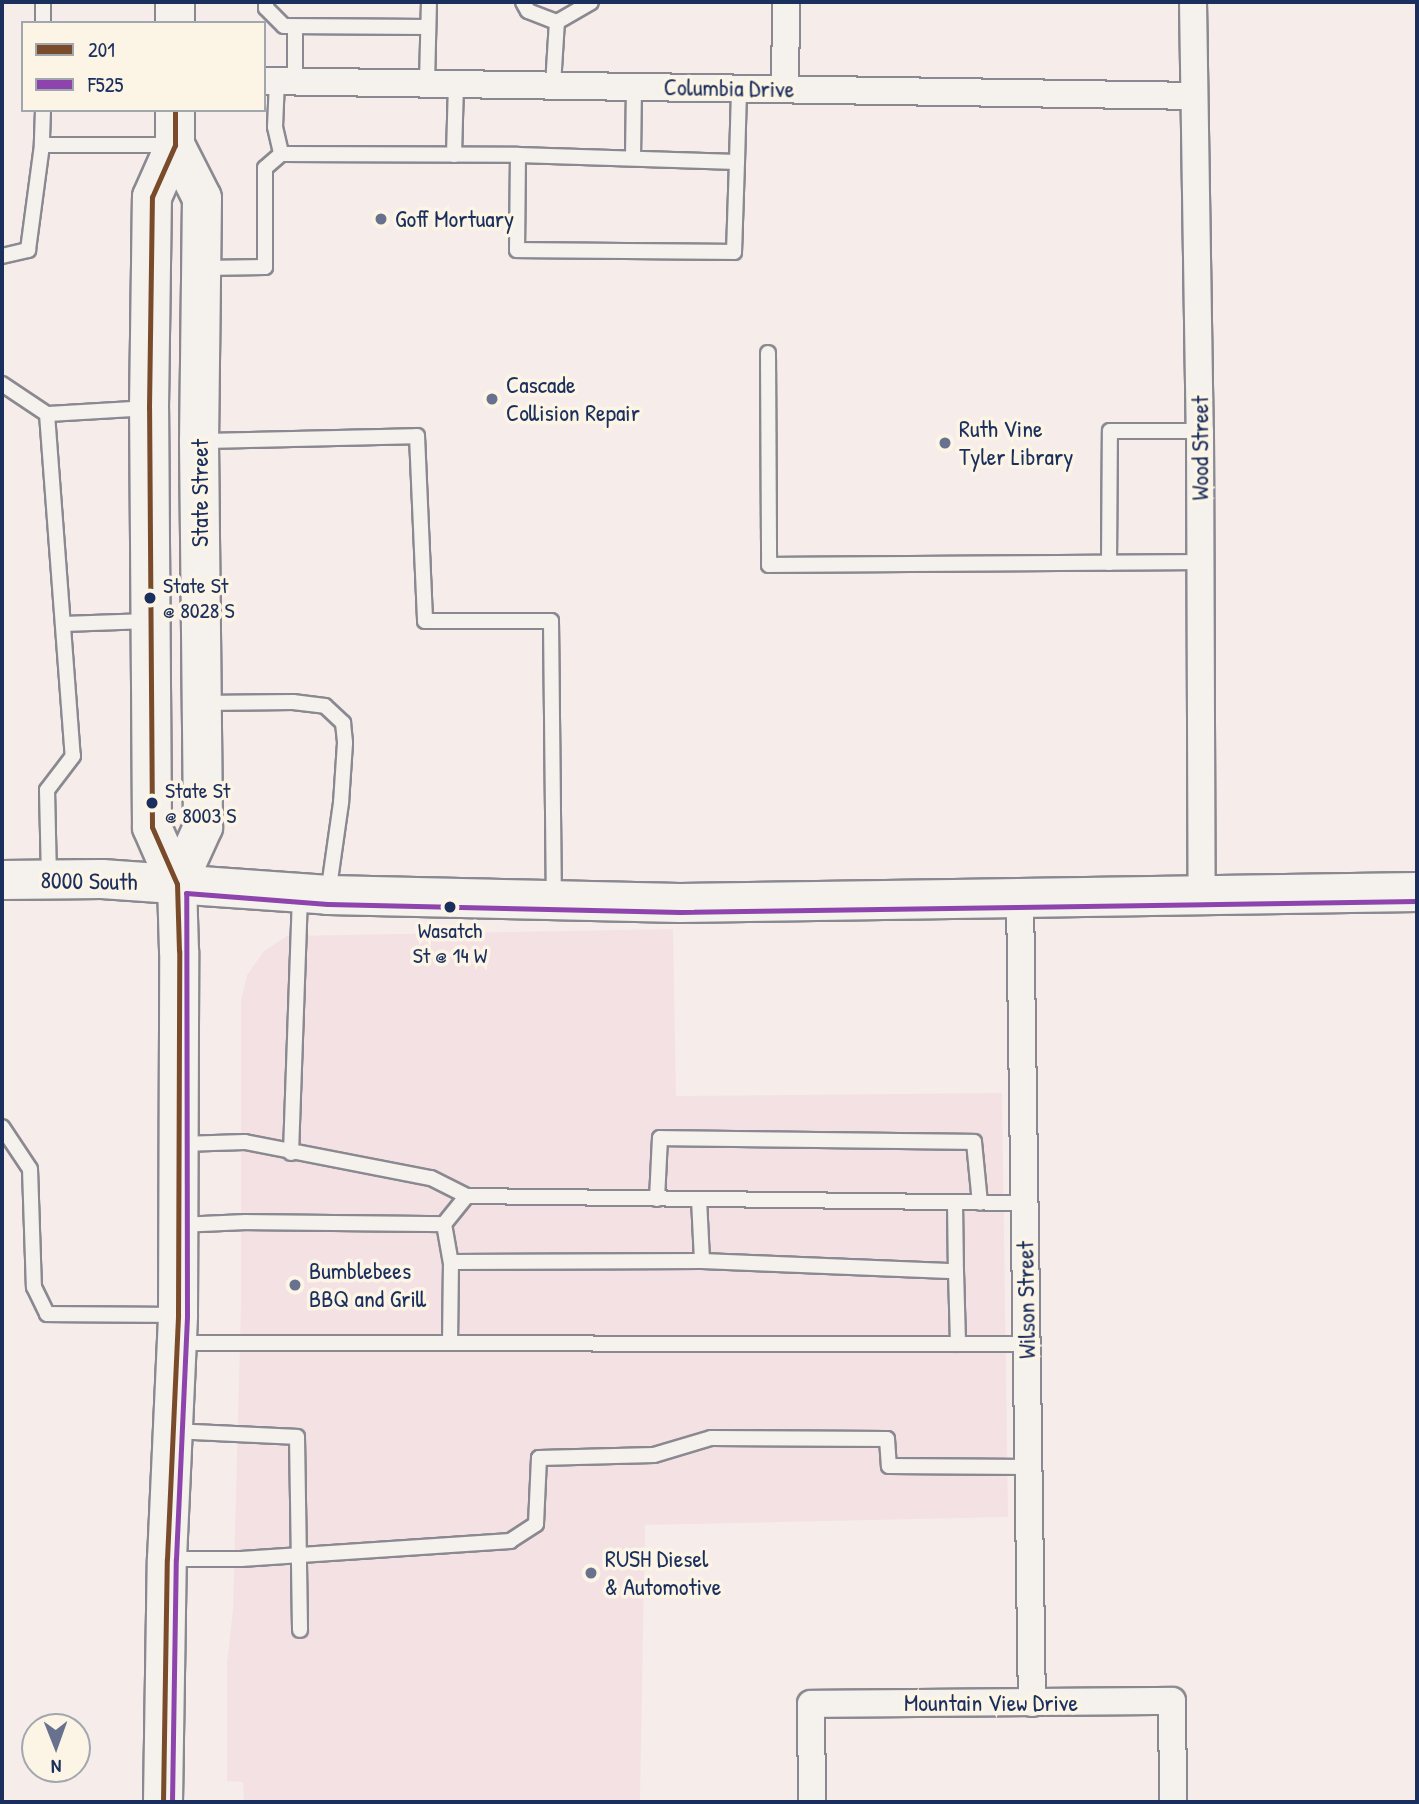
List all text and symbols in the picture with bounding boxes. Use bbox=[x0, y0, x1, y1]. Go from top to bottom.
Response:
legend bbox=[21, 21, 266, 112]
text: 201 bbox=[88, 35, 115, 64]
text: F525 bbox=[88, 70, 123, 99]
street label: Columbia Drive bbox=[664, 72, 794, 104]
place label: Goff Mortuary bbox=[395, 205, 514, 233]
marker: Goff Mortuary bbox=[373, 211, 389, 227]
place label: Cascade Collision Repair bbox=[506, 371, 640, 427]
marker: Cascade Collision Repair bbox=[484, 391, 500, 407]
street label: Wood Street bbox=[1186, 396, 1214, 500]
place label: Ruth Vine Tyler Library bbox=[959, 415, 1073, 471]
marker: Ruth Vine Tyler Library bbox=[937, 435, 953, 451]
street label: State Street bbox=[186, 439, 214, 547]
place label: State St @ 8028 S bbox=[163, 572, 235, 624]
marker: State St @ 8028 S bbox=[143, 591, 157, 605]
place label: State St @ 8003 S bbox=[165, 777, 236, 828]
marker: State St @ 8003 S bbox=[145, 796, 159, 810]
street label: 8000 South bbox=[40, 866, 138, 896]
marker: Wasatch St @ 14 W bbox=[443, 900, 457, 914]
place label: Wasatch St @ 14 W bbox=[413, 917, 487, 968]
street label: Wilson Street bbox=[1011, 1241, 1041, 1359]
place label: Bumblebees BBQ and Grill bbox=[309, 1257, 426, 1313]
marker: Bumblebees BBQ and Grill bbox=[287, 1277, 303, 1293]
place label: RUSH Diesel & Automotive bbox=[605, 1545, 721, 1601]
marker: RUSH Diesel & Automotive bbox=[583, 1565, 599, 1581]
street label: Mountain View Drive bbox=[904, 1689, 1078, 1717]
north arrow bbox=[21, 1713, 91, 1783]
text: N bbox=[51, 1754, 62, 1780]

